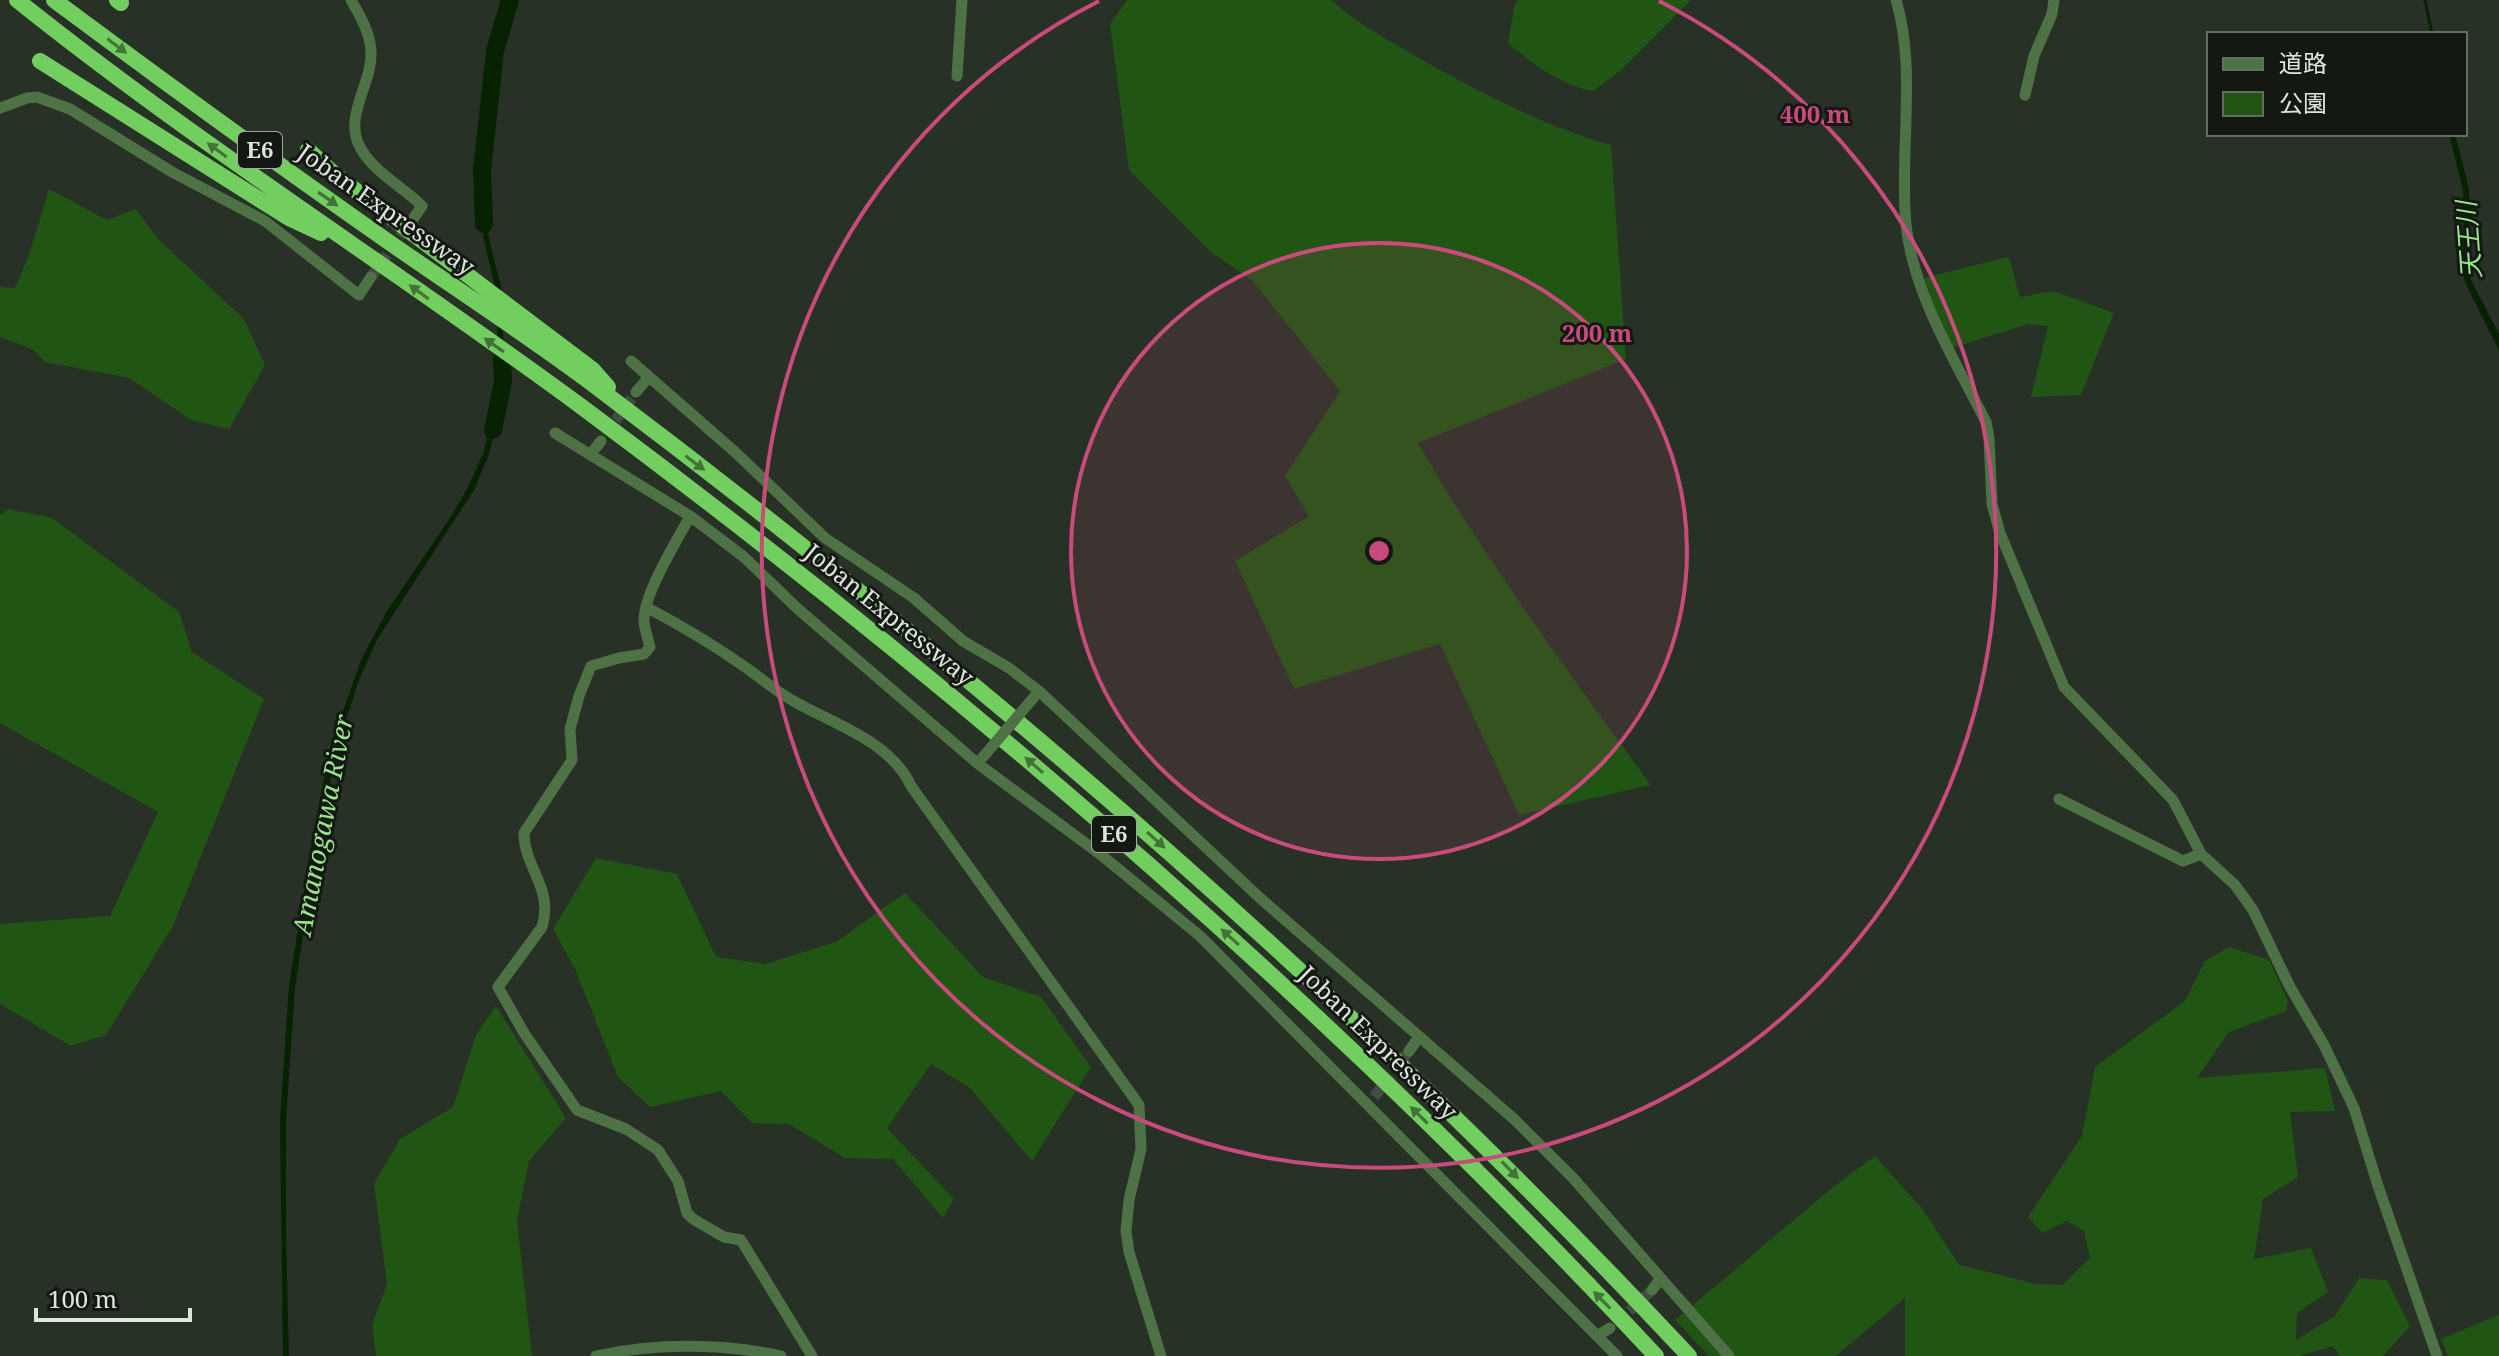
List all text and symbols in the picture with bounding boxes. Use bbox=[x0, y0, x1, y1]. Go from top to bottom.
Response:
legend bbox=[2207, 32, 2467, 136]
one-way arrow bbox=[107, 38, 127, 54]
text: 道路 bbox=[2279, 46, 2327, 79]
text: 公園 bbox=[2279, 86, 2327, 119]
text: 400 m bbox=[1780, 97, 1851, 130]
road number: E6 bbox=[238, 132, 282, 168]
street label: Joban Expressway bbox=[291, 135, 482, 282]
one-way arrow bbox=[207, 143, 228, 158]
one-way arrow bbox=[317, 191, 338, 206]
water label: 天王川 bbox=[2447, 197, 2489, 280]
one-way arrow bbox=[409, 284, 429, 300]
text: 200 m bbox=[1562, 316, 1633, 349]
one-way arrow bbox=[484, 338, 505, 353]
one-way arrow bbox=[685, 454, 705, 470]
street label: Joban Expressway bbox=[798, 535, 982, 693]
centre of rings bbox=[1365, 537, 1393, 565]
water label: Amanogawa River bbox=[283, 711, 361, 940]
one-way arrow bbox=[1025, 757, 1044, 775]
road number: E6 bbox=[1092, 816, 1136, 852]
one-way arrow bbox=[1146, 831, 1166, 848]
one-way arrow bbox=[1220, 929, 1240, 946]
street label: Joban Expressway bbox=[1292, 957, 1466, 1127]
one-way arrow bbox=[1410, 1107, 1429, 1125]
one-way arrow bbox=[1500, 1161, 1518, 1180]
scale bar bbox=[36, 1272, 190, 1322]
text: 100 m bbox=[48, 1282, 117, 1315]
one-way arrow bbox=[1594, 1291, 1612, 1310]

